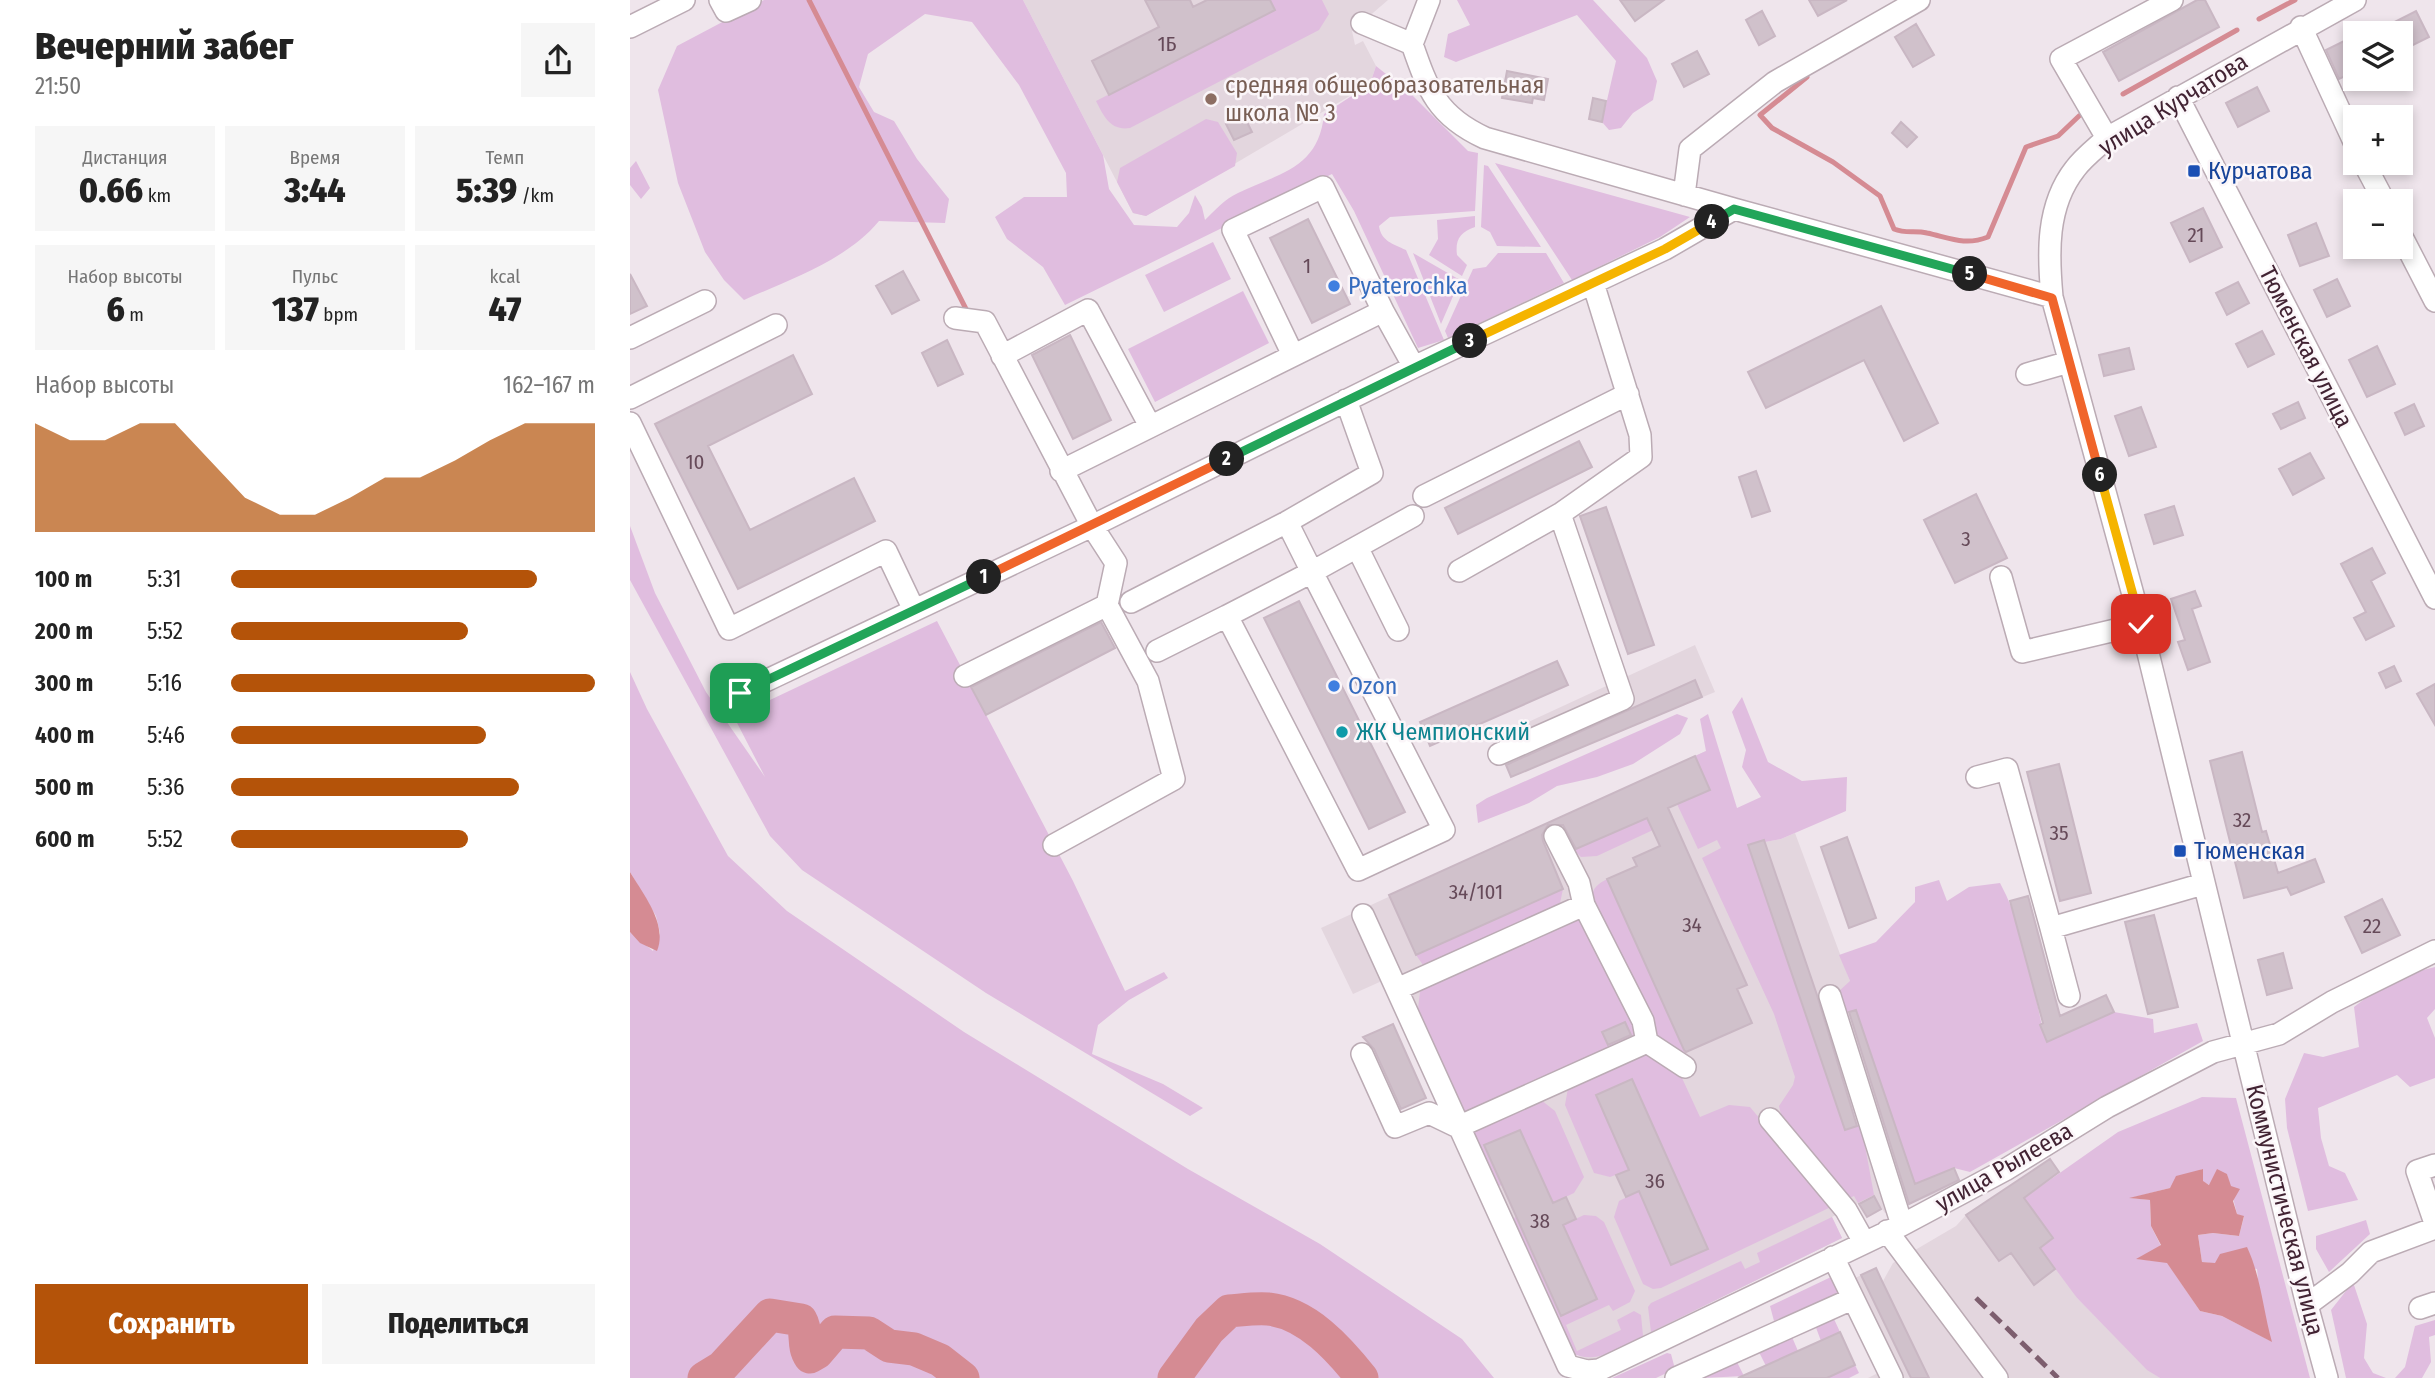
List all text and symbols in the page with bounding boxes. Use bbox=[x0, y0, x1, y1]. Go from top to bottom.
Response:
map controls bbox=[2343, 21, 2413, 259]
button: layers bbox=[2343, 21, 2413, 91]
text: Вечерний забег bbox=[35, 23, 293, 69]
button: share bbox=[521, 23, 595, 97]
house number: 1Б bbox=[1157, 31, 1177, 57]
street label: улица Курчатова bbox=[2093, 47, 2253, 161]
place label: средняя общеобразовательная школа № 3 bbox=[1225, 71, 1544, 127]
text: 21:50 bbox=[35, 72, 81, 100]
marker: средняя общеобразовательная школа № 3 bbox=[1203, 91, 1219, 107]
button: + bbox=[2343, 105, 2413, 175]
text: Дистанция bbox=[82, 146, 168, 169]
text: Время bbox=[290, 146, 340, 169]
text: Темп bbox=[486, 146, 524, 169]
place label: Курчатова bbox=[2208, 157, 2313, 185]
marker: Курчатова bbox=[2186, 163, 2202, 179]
text: 0.66 bbox=[79, 169, 143, 211]
text: 3:44 bbox=[284, 169, 346, 211]
text: 5:39 bbox=[456, 169, 517, 211]
text: km bbox=[143, 184, 171, 207]
text: /km bbox=[517, 184, 554, 207]
button: − bbox=[2343, 189, 2413, 259]
pin: 4 bbox=[1694, 204, 1730, 240]
text: 4 bbox=[1707, 210, 1716, 233]
house number: 21 bbox=[2188, 222, 2205, 248]
house number: 1 bbox=[1303, 253, 1311, 279]
pin: 5 bbox=[1952, 256, 1988, 292]
text: 5 bbox=[1965, 262, 1974, 285]
street label: Тюменская улица bbox=[2253, 262, 2359, 432]
text: Набор высоты bbox=[67, 265, 183, 288]
text: Пульс bbox=[292, 265, 338, 288]
text: kcal bbox=[490, 265, 520, 288]
place label: Pyaterochka bbox=[1348, 272, 1468, 300]
marker: Pyaterochka bbox=[1326, 278, 1342, 294]
text: 6 bbox=[106, 288, 125, 330]
text: 137 bbox=[272, 288, 319, 330]
text: 47 bbox=[489, 288, 521, 330]
text: m bbox=[125, 303, 144, 326]
text: bpm bbox=[319, 303, 358, 326]
pin: 3 bbox=[1452, 324, 1488, 358]
text: 3 bbox=[1465, 329, 1474, 352]
text: Набор высоты bbox=[35, 371, 174, 399]
text: 162–167 m bbox=[503, 371, 595, 399]
pin: 2 bbox=[1210, 442, 1244, 476]
text: 2 bbox=[1222, 447, 1231, 470]
house number: 10 bbox=[685, 449, 705, 475]
pin: 6 bbox=[2082, 458, 2118, 492]
text: 6 bbox=[2095, 463, 2104, 486]
house number: 3 bbox=[1961, 526, 1971, 552]
pin: 1 bbox=[966, 560, 1002, 594]
text: 100 m bbox=[35, 565, 92, 593]
text: 5:31 bbox=[147, 565, 181, 593]
text: 1 bbox=[979, 565, 988, 588]
pin bbox=[2111, 594, 2171, 654]
icon: check bbox=[2122, 605, 2160, 643]
text: 200 m bbox=[35, 617, 93, 645]
text: 5:52 bbox=[147, 617, 183, 645]
pin bbox=[710, 663, 770, 723]
text: 300 m bbox=[35, 669, 93, 697]
text: 5:16 bbox=[147, 669, 182, 697]
place label: Ozon bbox=[1348, 672, 1397, 700]
icon: arrive bbox=[721, 674, 759, 712]
marker: Ozon bbox=[1326, 678, 1342, 694]
place label: ЖК Чемпионский bbox=[1356, 718, 1530, 746]
text: 400 m bbox=[35, 721, 94, 749]
text: 5:46 bbox=[147, 721, 185, 749]
marker: ЖК Чемпионский bbox=[1334, 724, 1350, 740]
text: 500 m bbox=[35, 773, 94, 801]
text: 5:36 bbox=[147, 773, 184, 801]
house number: 32 bbox=[2233, 807, 2251, 833]
house number: 35 bbox=[2049, 820, 2069, 846]
text: 600 m bbox=[35, 825, 94, 853]
text: 5:52 bbox=[147, 825, 183, 853]
place label: Тюменская bbox=[2194, 837, 2305, 865]
marker: Тюменская bbox=[2172, 843, 2188, 859]
house number: 34/101 bbox=[1449, 879, 1503, 905]
house number: 34 bbox=[1682, 912, 1702, 938]
house number: 22 bbox=[2363, 913, 2381, 939]
street label: Коммунистическая улица bbox=[2240, 1082, 2330, 1338]
street label: улица Рылеева bbox=[1931, 1117, 2077, 1217]
house number: 36 bbox=[1645, 1168, 1665, 1194]
house number: 38 bbox=[1530, 1208, 1550, 1234]
button: Сохранить bbox=[35, 1284, 308, 1364]
button: Поделиться bbox=[322, 1284, 595, 1364]

